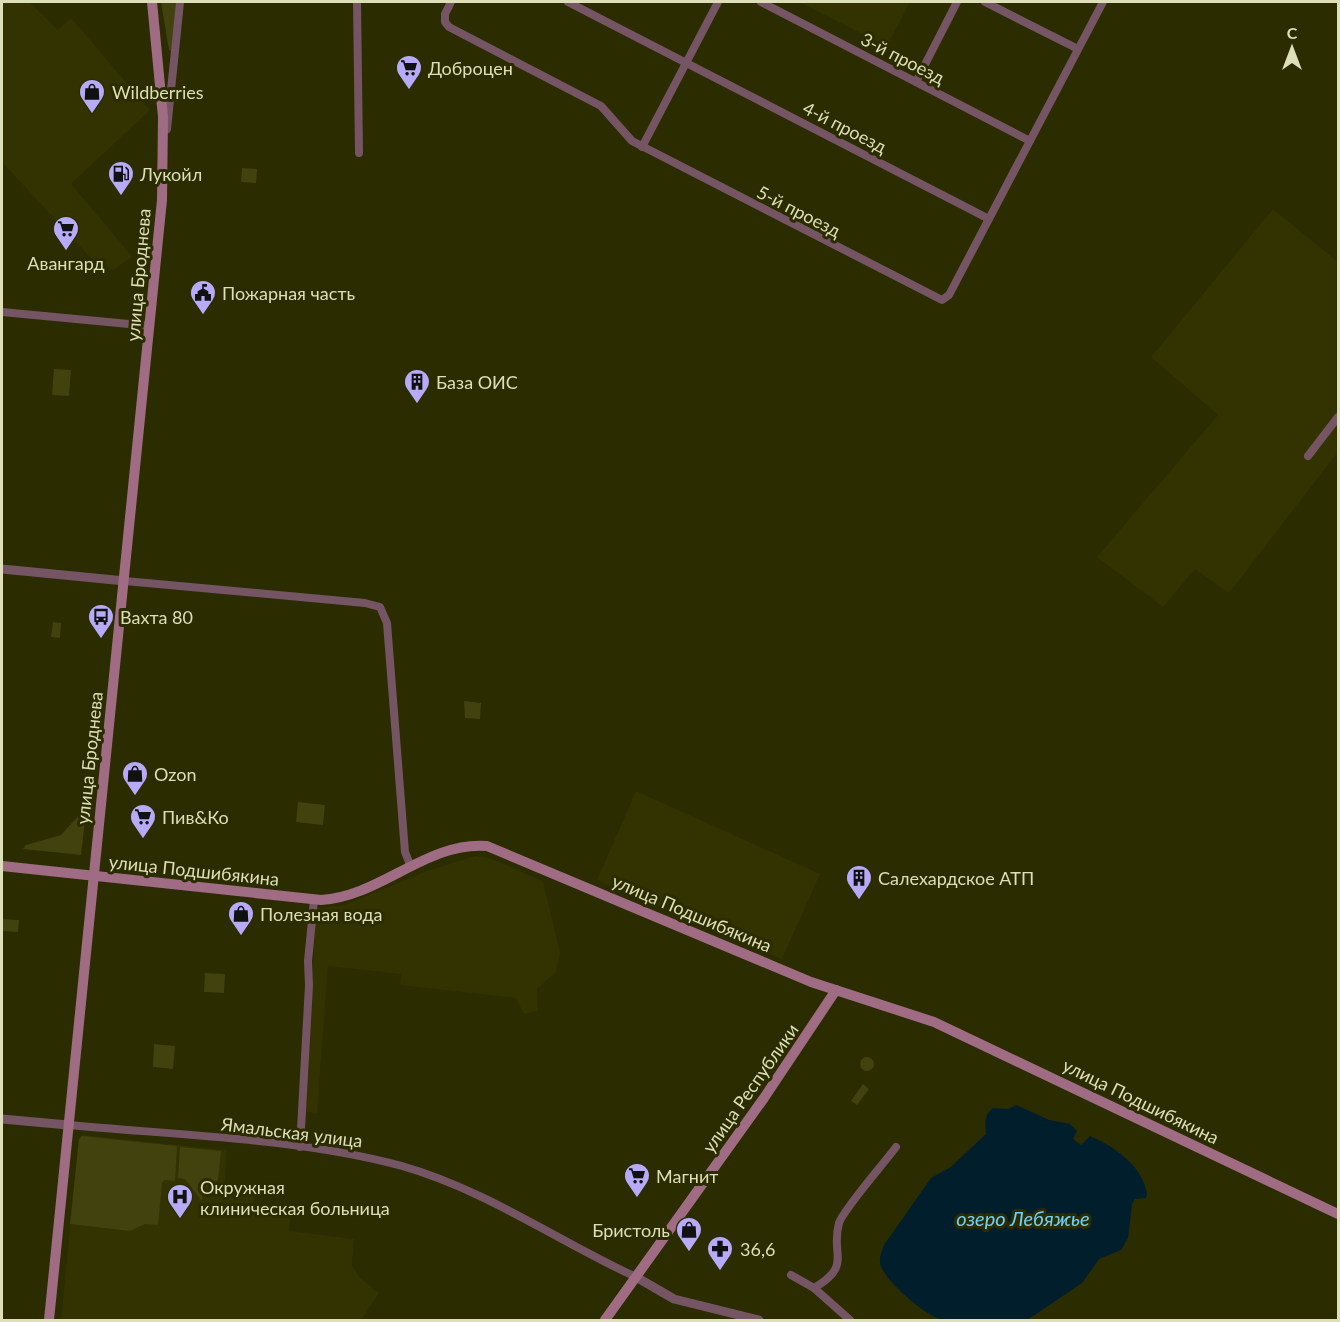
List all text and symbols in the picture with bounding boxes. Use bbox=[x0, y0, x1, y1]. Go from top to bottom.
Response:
north arrow bbox=[1262, 18, 1322, 78]
text: С bbox=[1287, 23, 1298, 42]
street label: 3-й проезд bbox=[857, 28, 949, 88]
supermarket icon: Доброцен bbox=[394, 53, 424, 91]
place label: Доброцен bbox=[428, 57, 513, 79]
shop icon: Wildberries bbox=[77, 77, 107, 115]
place label: Wildberries bbox=[112, 81, 204, 103]
street label: 4-й проезд bbox=[799, 97, 891, 157]
fuel station icon: Лукойл bbox=[106, 159, 136, 197]
place label: Лукойл bbox=[139, 163, 202, 185]
street label: 5-й проезд bbox=[753, 181, 845, 241]
street label: улица Броднева bbox=[121, 208, 155, 342]
supermarket icon: Авангард bbox=[51, 214, 81, 252]
place label: Авангард bbox=[27, 252, 105, 274]
public building icon: Пожарная часть bbox=[188, 278, 218, 316]
place label: Пожарная часть bbox=[222, 282, 355, 304]
building icon: База ОИС bbox=[402, 367, 432, 405]
place label: База ОИС bbox=[436, 371, 518, 393]
bus stop icon: Вахта 80 bbox=[86, 602, 116, 640]
place label: Вахта 80 bbox=[120, 606, 193, 628]
street label: улица Броднева bbox=[71, 691, 107, 825]
shop icon: Ozon bbox=[120, 759, 150, 797]
place label: Ozon bbox=[154, 763, 196, 785]
supermarket icon: Пив&Ко bbox=[128, 802, 158, 840]
place label: Пив&Ко bbox=[162, 806, 229, 828]
street label: улица Подшибякина bbox=[108, 850, 280, 890]
building icon: Салехардское АТП bbox=[844, 863, 874, 901]
place label: Салехардское АТП bbox=[878, 867, 1034, 889]
street label: улица Подшибякина bbox=[609, 869, 775, 957]
shop icon: Полезная вода bbox=[226, 899, 256, 937]
place label: Полезная вода bbox=[260, 903, 382, 925]
street label: улица Республики bbox=[697, 1019, 803, 1157]
street label: улица Подшибякина bbox=[1059, 1054, 1223, 1148]
street label: Ямальская улица bbox=[219, 1112, 364, 1152]
supermarket icon: Магнит bbox=[622, 1161, 652, 1199]
place label: Магнит bbox=[656, 1165, 718, 1187]
place label: Окружная клиническая больница bbox=[200, 1176, 390, 1219]
hospital icon: Окружная клиническая больница bbox=[165, 1182, 195, 1220]
water label: озеро Лебяжье bbox=[956, 1206, 1090, 1230]
shop icon: Бристоль bbox=[674, 1215, 704, 1253]
place label: Бристоль bbox=[592, 1219, 670, 1241]
pharmacy icon: 36,6 bbox=[705, 1234, 735, 1272]
place label: 36,6 bbox=[740, 1238, 775, 1260]

